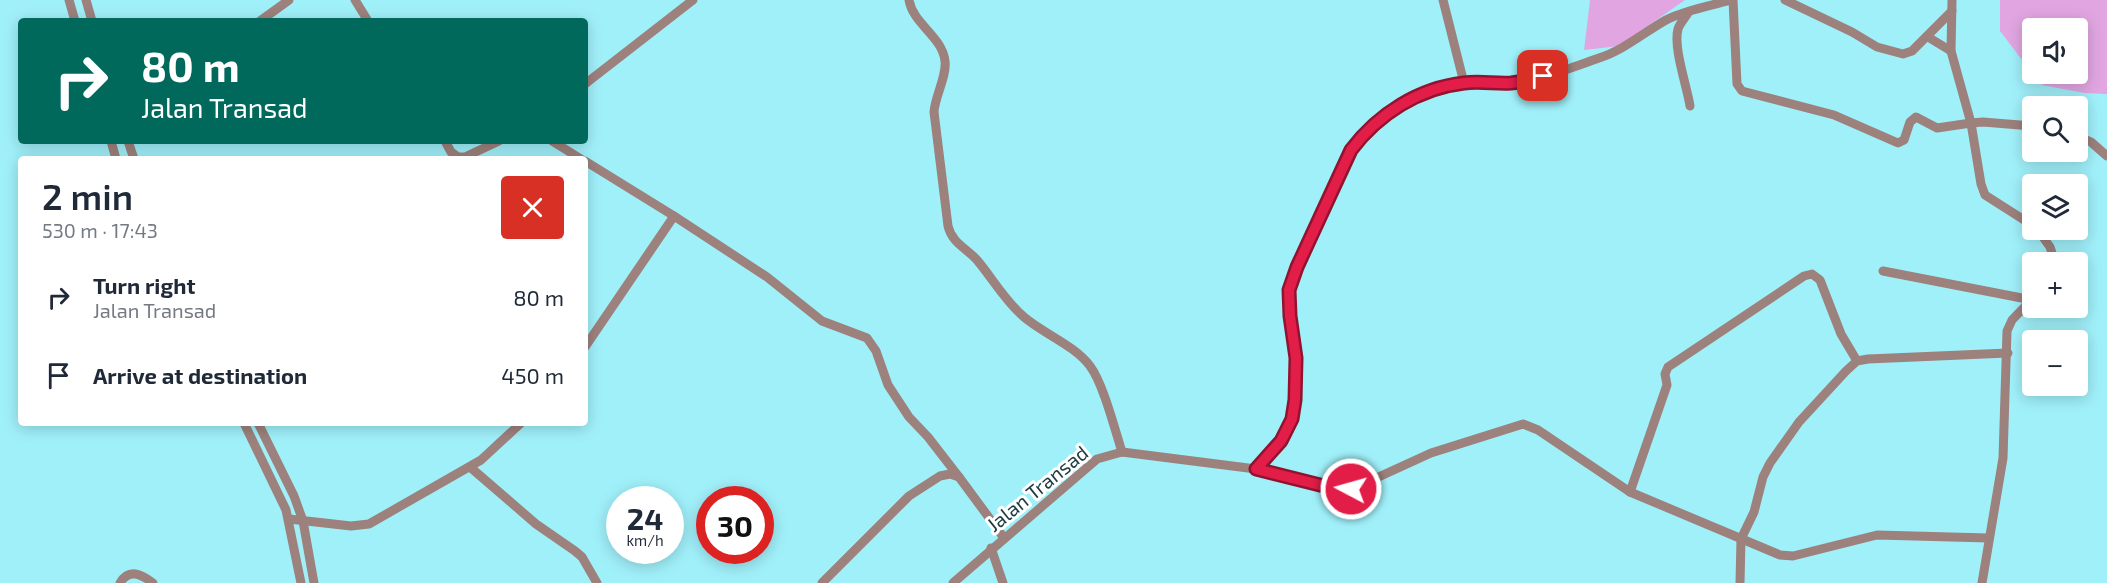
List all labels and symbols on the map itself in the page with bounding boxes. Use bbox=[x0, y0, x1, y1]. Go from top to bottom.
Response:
pin bbox=[1517, 50, 1568, 101]
street label: Jalan Transad bbox=[982, 440, 1092, 536]
position arrow bbox=[1319, 457, 1383, 521]
speed limit sign: 30 bbox=[696, 486, 774, 564]

